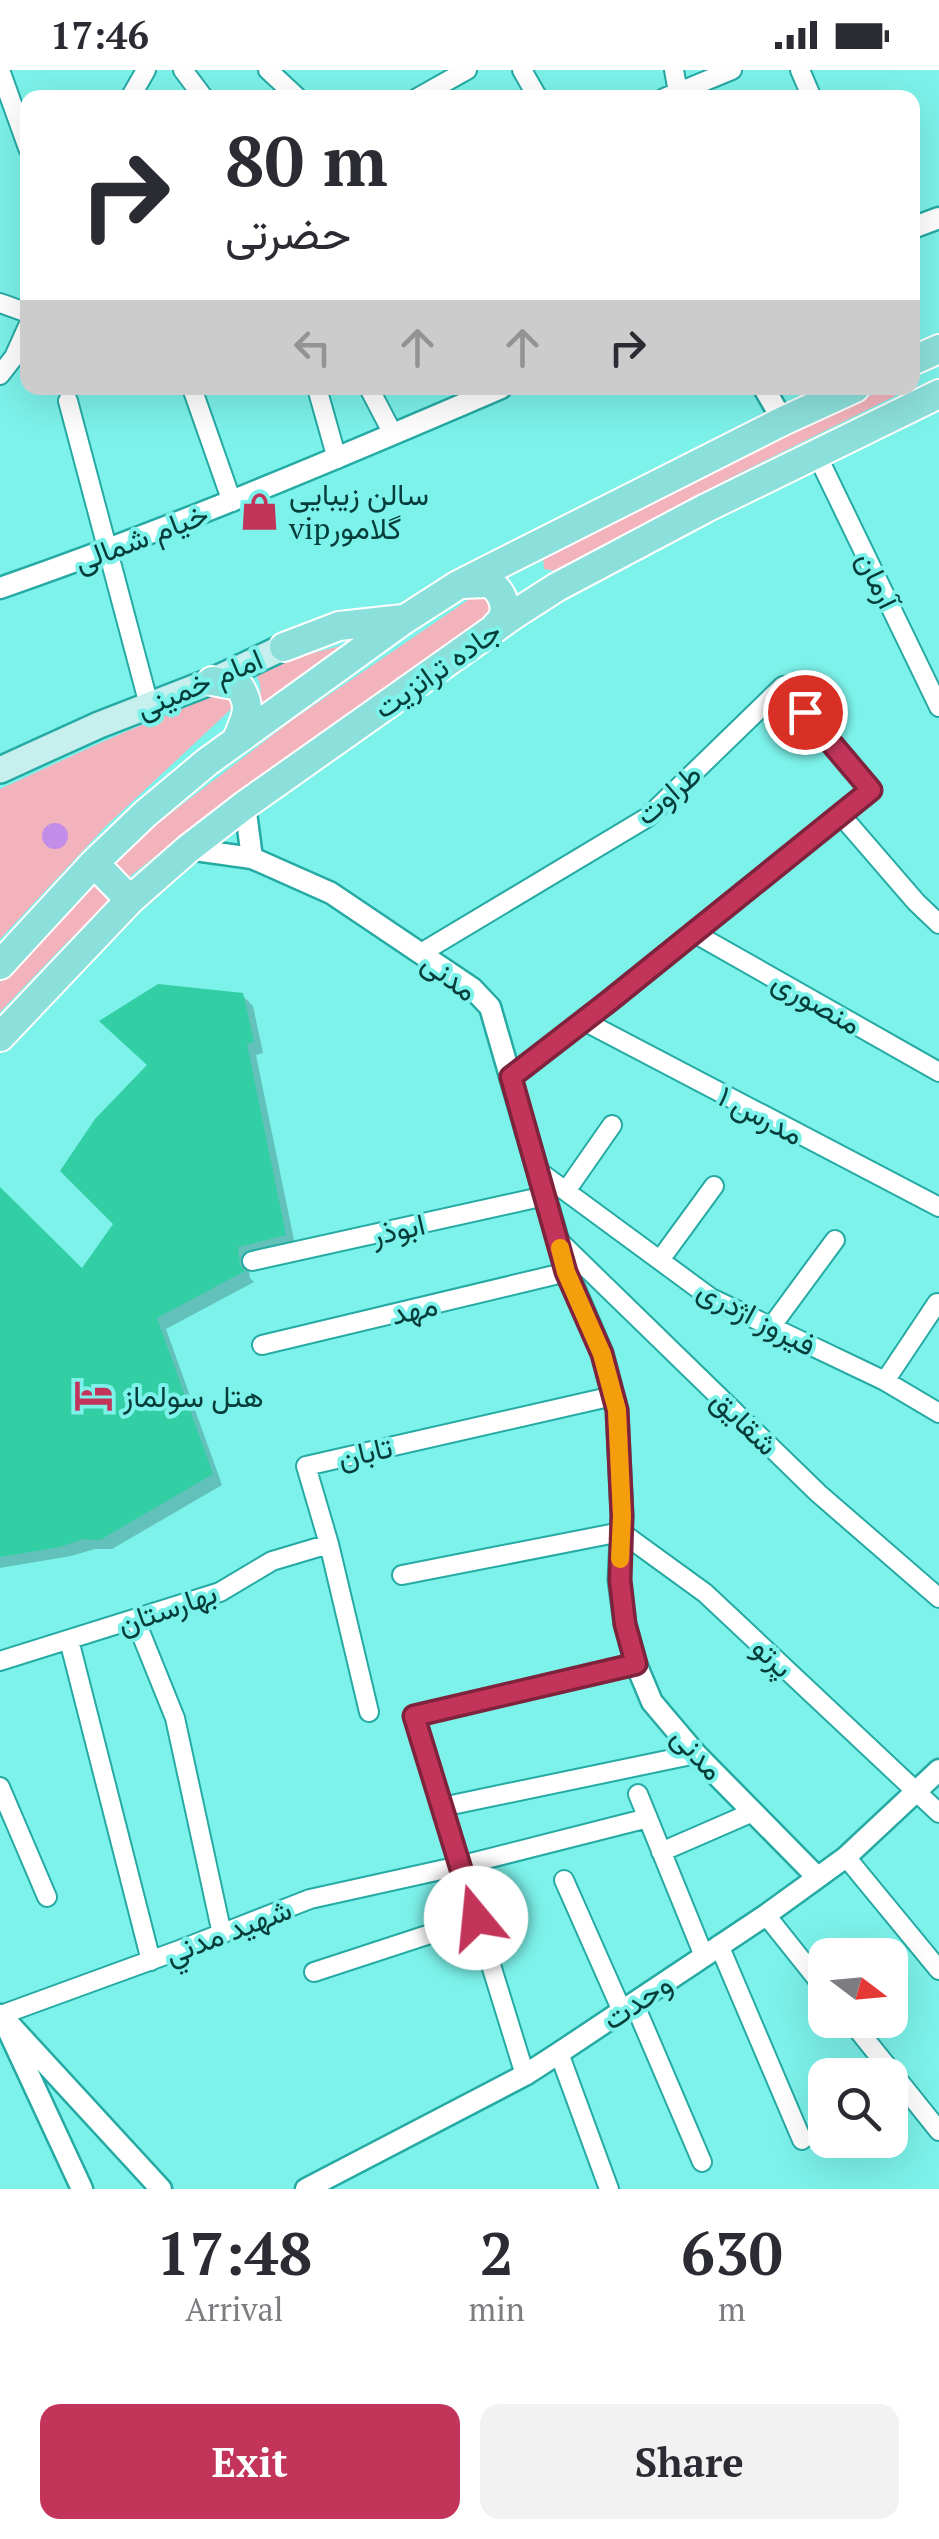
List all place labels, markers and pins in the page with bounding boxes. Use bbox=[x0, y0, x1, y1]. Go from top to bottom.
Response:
place label: سالن زیبایی vipگلامور bbox=[288, 474, 429, 548]
shop icon: سالن زیبایی vipگلامور bbox=[238, 490, 280, 532]
pin bbox=[763, 670, 848, 755]
hotel icon: هتل سولماز bbox=[72, 1375, 114, 1417]
place label: هتل سولماز bbox=[122, 1376, 264, 1416]

